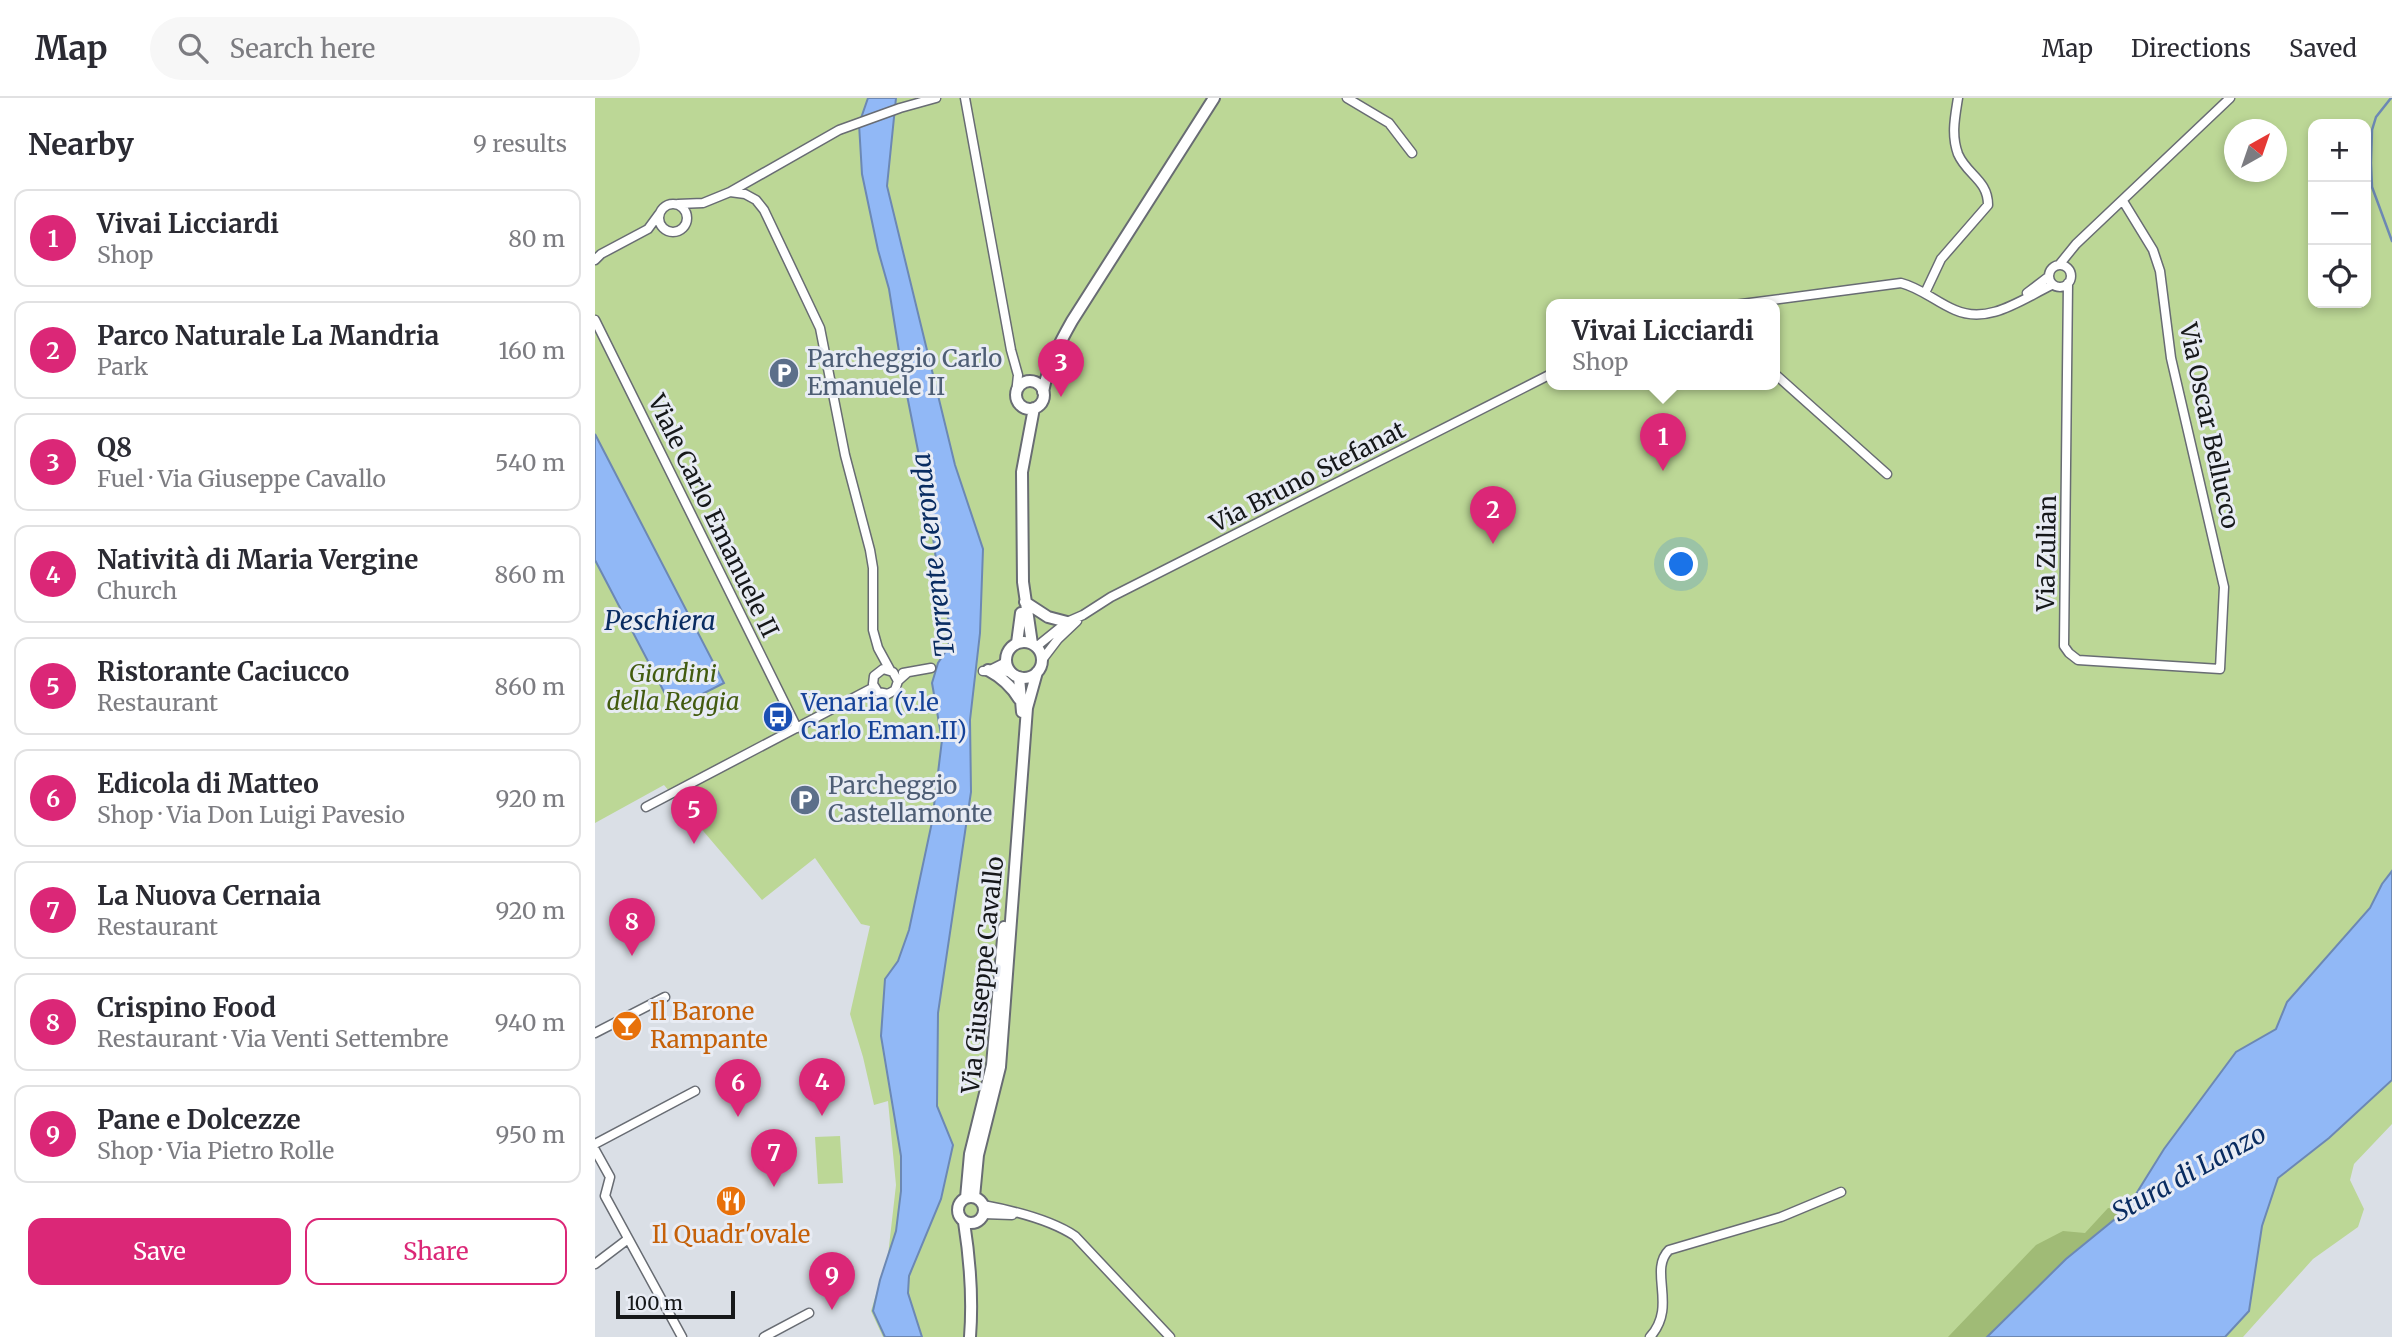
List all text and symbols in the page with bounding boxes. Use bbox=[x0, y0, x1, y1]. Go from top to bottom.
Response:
search box bbox=[150, 17, 640, 80]
text: Map bbox=[35, 28, 108, 69]
icon: search bbox=[174, 29, 212, 67]
text: Search here bbox=[230, 32, 375, 65]
text: Map bbox=[2042, 33, 2093, 64]
text: Directions bbox=[2131, 33, 2251, 64]
text: Saved bbox=[2289, 33, 2357, 64]
north arrow bbox=[2224, 119, 2287, 182]
map controls bbox=[2308, 119, 2371, 308]
button: + bbox=[2308, 119, 2371, 182]
text: Nearby bbox=[28, 125, 134, 163]
text: 9 results bbox=[473, 129, 567, 158]
button: − bbox=[2308, 182, 2371, 245]
text: Vivai Licciardi bbox=[97, 207, 279, 240]
text: 1 bbox=[48, 224, 58, 253]
text: 80 m bbox=[508, 224, 565, 253]
text: Shop bbox=[97, 240, 153, 269]
button: locate bbox=[2308, 245, 2371, 308]
popup bbox=[1546, 299, 1780, 390]
text: Vivai Licciardi bbox=[1572, 314, 1754, 347]
text: Parco Naturale La Mandria bbox=[97, 319, 439, 352]
street label: Via Oscar Bellucco bbox=[2172, 319, 2246, 532]
text: 2 bbox=[46, 336, 60, 365]
text: 160 m bbox=[499, 336, 565, 365]
pin: 3 bbox=[1038, 339, 1084, 397]
place label: Parcheggio Carlo Emanuele II bbox=[807, 343, 1002, 402]
text: Shop bbox=[1572, 347, 1628, 376]
text: Park bbox=[97, 352, 148, 381]
parking icon: Parcheggio Carlo Emanuele II bbox=[767, 356, 801, 390]
street label: Viale Carlo Emanuele II bbox=[641, 388, 786, 642]
pin: 1 bbox=[1640, 413, 1686, 471]
street label: Via Bruno Stefanat bbox=[1204, 414, 1411, 540]
text: Q8 bbox=[97, 431, 132, 464]
text: 3 bbox=[46, 448, 60, 477]
text: 540 m bbox=[495, 448, 565, 477]
water label: Torrente Ceronda bbox=[904, 451, 961, 659]
text: Fuel · Via Giuseppe Cavallo bbox=[97, 464, 386, 493]
pin: 2 bbox=[1470, 486, 1516, 544]
street label: Via Zulian bbox=[2030, 495, 2063, 612]
text: Natività di Maria Vergine bbox=[97, 543, 418, 576]
your location bbox=[1664, 547, 1698, 581]
text: 4 bbox=[46, 560, 60, 589]
text: 860 m bbox=[494, 560, 565, 589]
text: Church bbox=[97, 576, 177, 605]
water label: Peschiera bbox=[604, 604, 716, 637]
text: Ristorante Caciucco bbox=[97, 655, 349, 688]
park label: Giardini della Reggia bbox=[607, 658, 739, 717]
text: 5 bbox=[46, 672, 60, 701]
text: 860 m bbox=[494, 672, 565, 701]
place label: Venaria (v.le Carlo Eman.II) bbox=[800, 687, 967, 746]
text: Restaurant bbox=[97, 688, 218, 717]
bus stop icon: Venaria (v.le Carlo Eman.II) bbox=[761, 700, 795, 734]
text: Edicola di Matteo bbox=[97, 767, 319, 800]
place label: Parcheggio Castellamonte bbox=[828, 770, 992, 829]
parking icon: Parcheggio Castellamonte bbox=[788, 783, 822, 817]
text: 6 bbox=[46, 784, 60, 813]
text: 920 m bbox=[495, 784, 565, 813]
pin: 5 bbox=[671, 786, 717, 844]
text: Shop · Via Don Luigi Pavesio bbox=[97, 800, 405, 829]
street label: Via Giuseppe Cavallo bbox=[955, 855, 1010, 1096]
text: La Nuova Cernaia bbox=[97, 879, 321, 912]
text: 7 bbox=[46, 896, 60, 925]
text: 920 m bbox=[495, 896, 565, 925]
pin: 8 bbox=[609, 898, 655, 956]
text: Restaurant bbox=[97, 912, 218, 941]
text: Crispino Food bbox=[97, 991, 276, 1024]
place label: Il Barone Rampante bbox=[650, 996, 768, 1055]
text: 8 bbox=[46, 1008, 60, 1037]
text: 940 m bbox=[495, 1008, 565, 1037]
bar icon: Il Barone Rampante bbox=[610, 1009, 644, 1043]
text: Restaurant · Via Venti Settembre bbox=[97, 1024, 449, 1053]
pin: 4 bbox=[799, 1058, 845, 1116]
pin: 6 bbox=[715, 1059, 761, 1117]
text: Pane e Dolcezze bbox=[97, 1103, 301, 1136]
water label: Stura di Lanzo bbox=[2106, 1117, 2272, 1228]
text: 9 bbox=[46, 1120, 60, 1149]
text: 950 m bbox=[495, 1120, 565, 1149]
pin: 7 bbox=[751, 1129, 797, 1187]
text: Shop · Via Pietro Rolle bbox=[97, 1136, 334, 1165]
restaurant icon: Il Quadr'ovale bbox=[714, 1184, 748, 1218]
button: Save bbox=[28, 1218, 291, 1285]
button: Share bbox=[305, 1218, 567, 1285]
place label: Il Quadr'ovale bbox=[652, 1219, 810, 1250]
pin: 9 bbox=[809, 1252, 855, 1310]
scale bar bbox=[616, 1288, 735, 1320]
text: 100 m bbox=[627, 1291, 683, 1315]

